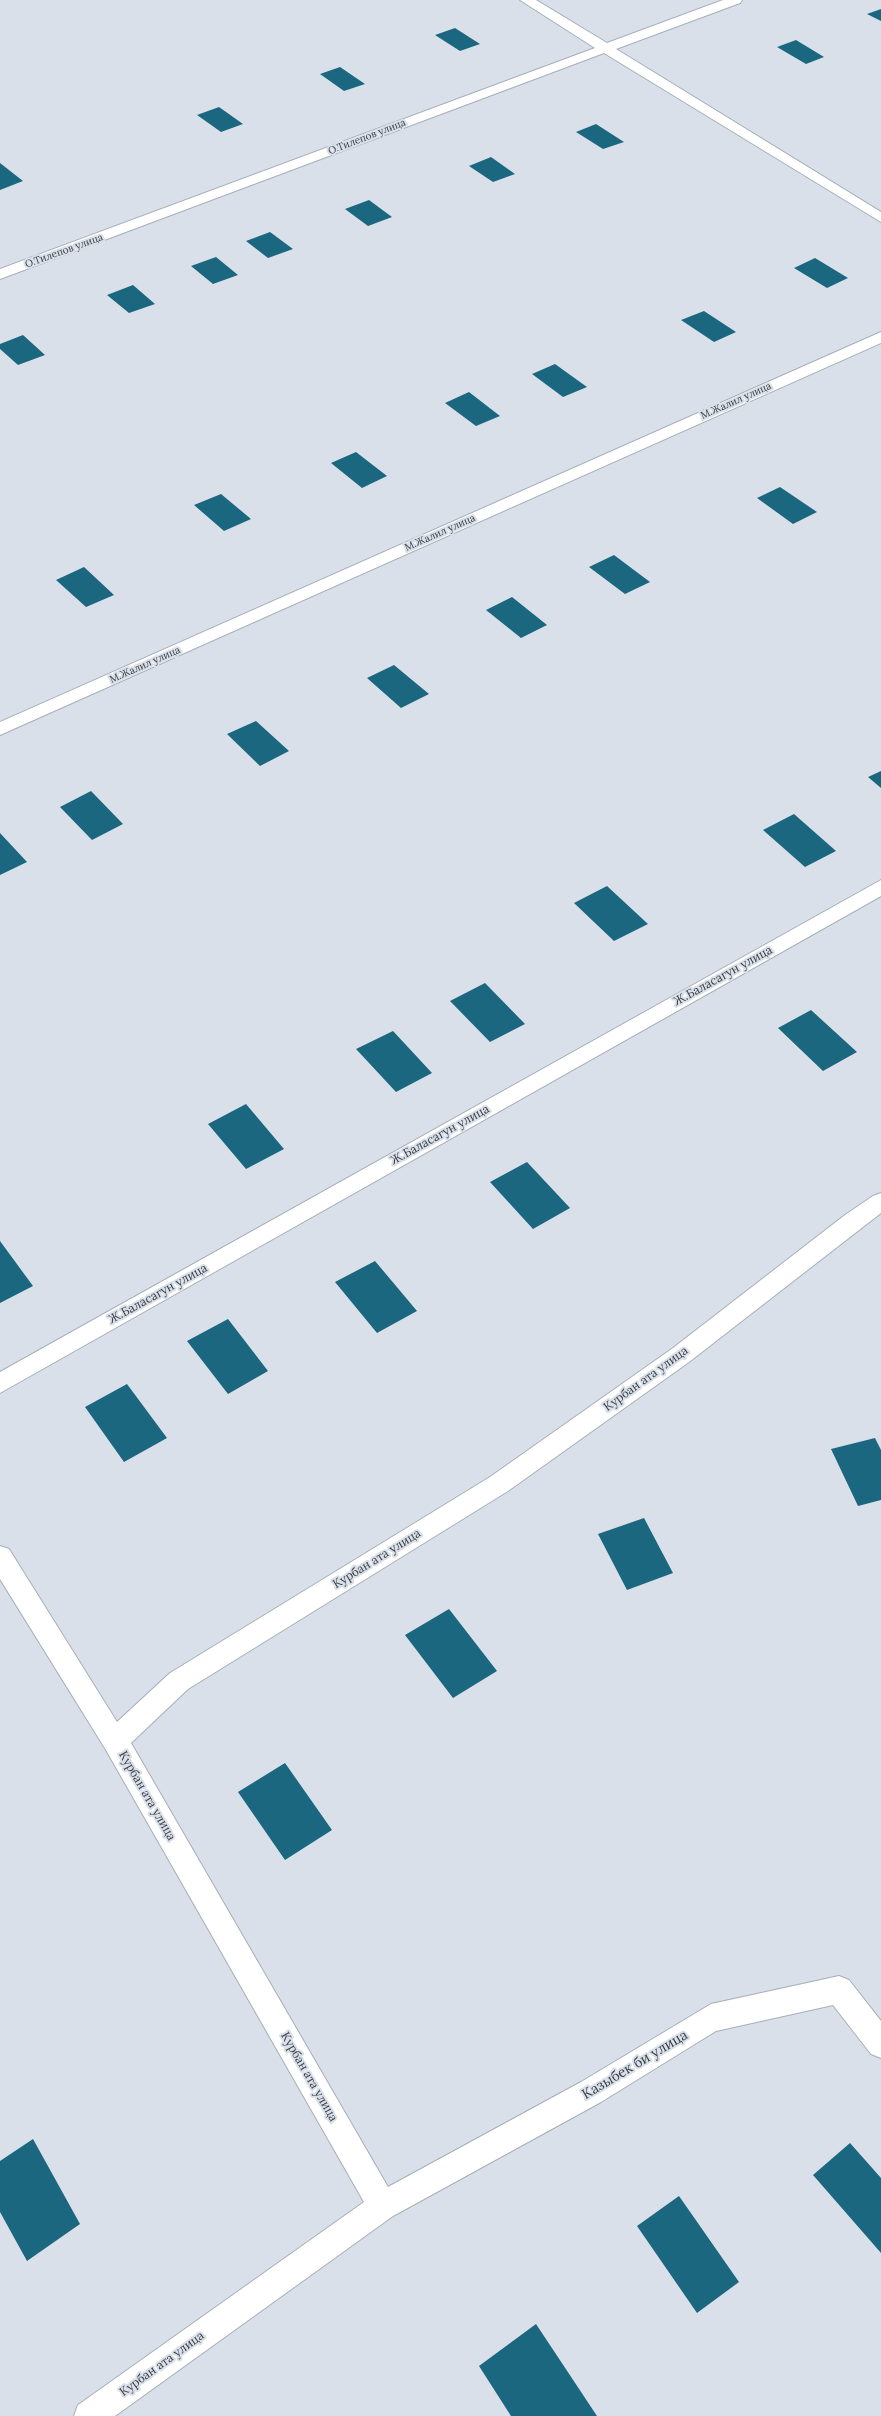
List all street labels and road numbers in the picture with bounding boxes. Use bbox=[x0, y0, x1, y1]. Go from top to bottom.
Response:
street label: О.Тилепов улица bbox=[327, 117, 407, 157]
street label: О.Тилепов улица bbox=[23, 231, 105, 271]
street label: М.Жалил улица bbox=[699, 380, 773, 422]
street label: М.Жалил улица bbox=[403, 512, 477, 554]
street label: М.Жалил улица bbox=[108, 644, 182, 686]
street label: Ж.Баласагун улица bbox=[671, 943, 775, 1009]
street label: Ж.Баласагун улица bbox=[388, 1102, 492, 1168]
street label: Ж.Баласагун улица bbox=[106, 1261, 210, 1327]
street label: Курбан ата улица bbox=[601, 1344, 691, 1414]
street label: Курбан ата улица bbox=[330, 1526, 424, 1592]
street label: Курбан ата улица bbox=[116, 1749, 178, 1843]
street label: Казыбек би улица bbox=[579, 2027, 691, 2103]
street label: Курбан ата улица bbox=[278, 2030, 340, 2124]
street label: Курбан ата улица bbox=[117, 2329, 207, 2399]

